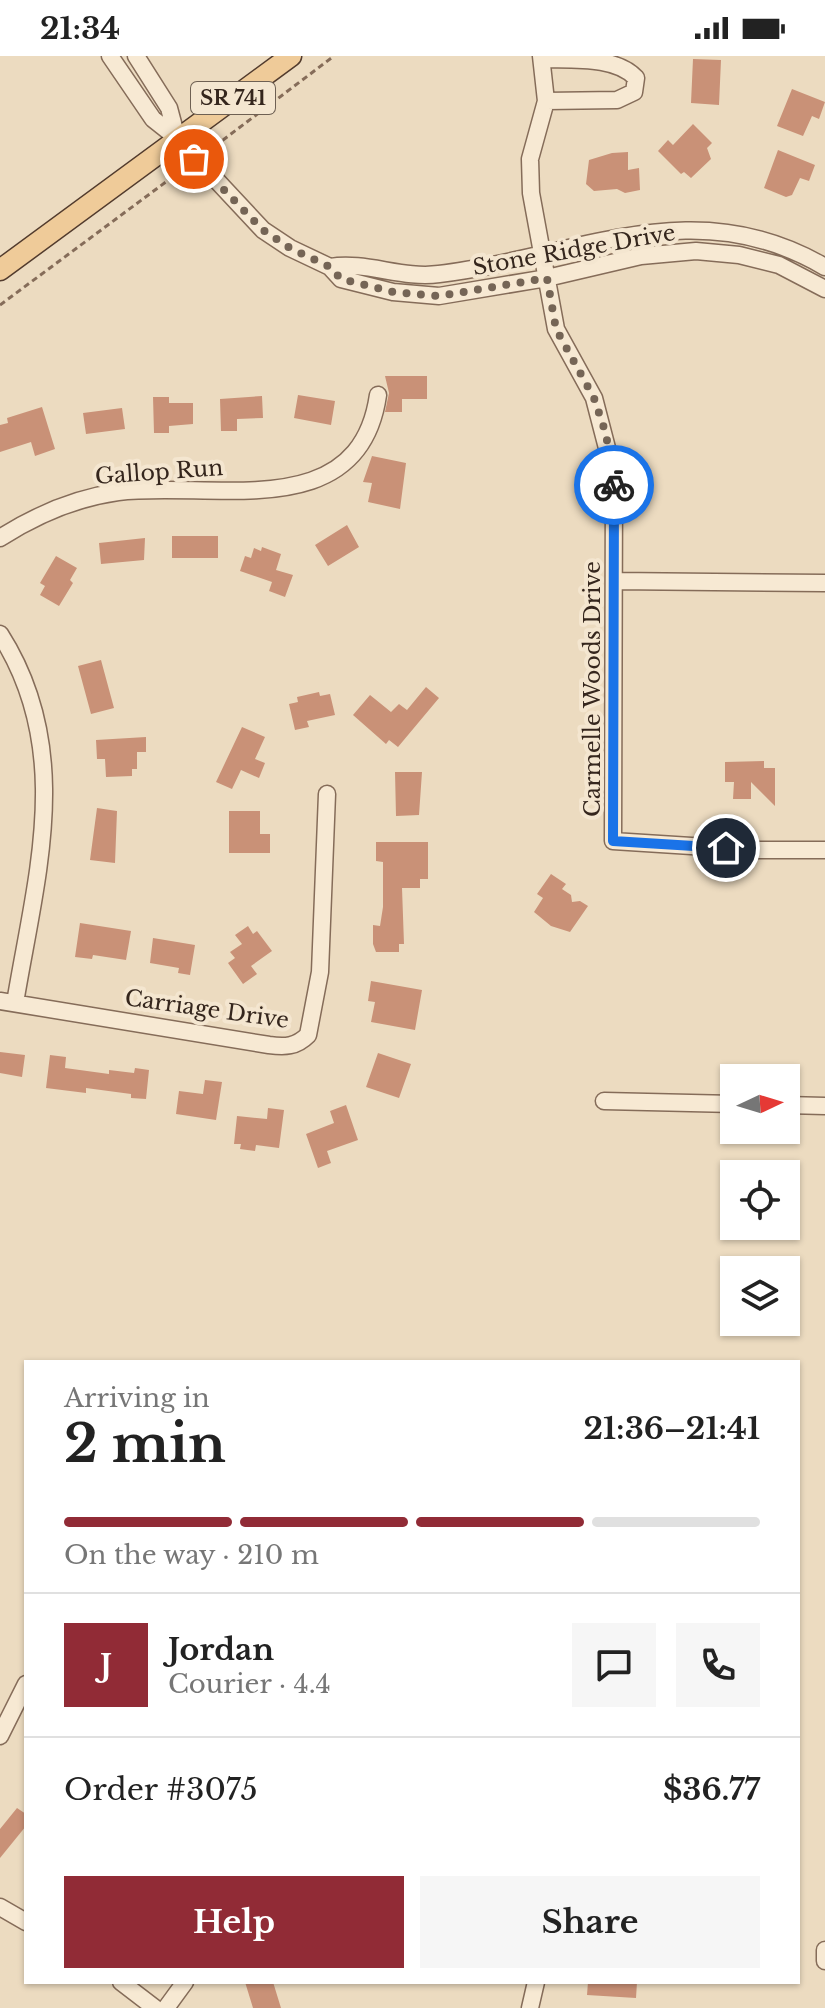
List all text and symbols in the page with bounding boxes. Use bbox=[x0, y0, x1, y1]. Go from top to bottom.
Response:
text: 21:34 bbox=[40, 10, 120, 47]
road number: SR 741 bbox=[191, 82, 275, 114]
pin bbox=[160, 125, 228, 193]
icon: bag bbox=[172, 137, 216, 181]
street label: Stone Ridge Drive bbox=[471, 219, 677, 281]
courier bbox=[574, 445, 654, 525]
street label: Gallop Run bbox=[94, 454, 224, 490]
icon: bike bbox=[592, 463, 636, 507]
street label: Carmelle Woods Drive bbox=[579, 561, 606, 817]
pin bbox=[692, 814, 760, 882]
icon: home bbox=[704, 826, 748, 870]
street label: Carriage Drive bbox=[123, 984, 291, 1034]
north arrow bbox=[720, 1064, 800, 1144]
map controls bbox=[720, 1064, 800, 1336]
button: locate bbox=[720, 1160, 800, 1240]
button: layers bbox=[720, 1256, 800, 1336]
text: Arriving in bbox=[64, 1382, 210, 1414]
text: 21:36–21:41 bbox=[584, 1410, 760, 1447]
text: 2 min bbox=[64, 1412, 226, 1476]
text: On the way · 210 m bbox=[64, 1539, 319, 1571]
button: chat bbox=[572, 1623, 656, 1707]
button: phone bbox=[676, 1623, 760, 1707]
text: Jordan bbox=[168, 1631, 274, 1668]
text: J bbox=[100, 1647, 112, 1684]
text: Courier · 4.4 bbox=[168, 1668, 331, 1700]
text: Order #3075 bbox=[64, 1771, 258, 1808]
text: $36.77 bbox=[663, 1771, 760, 1808]
button: Help bbox=[64, 1876, 404, 1968]
button: Share bbox=[420, 1876, 760, 1968]

